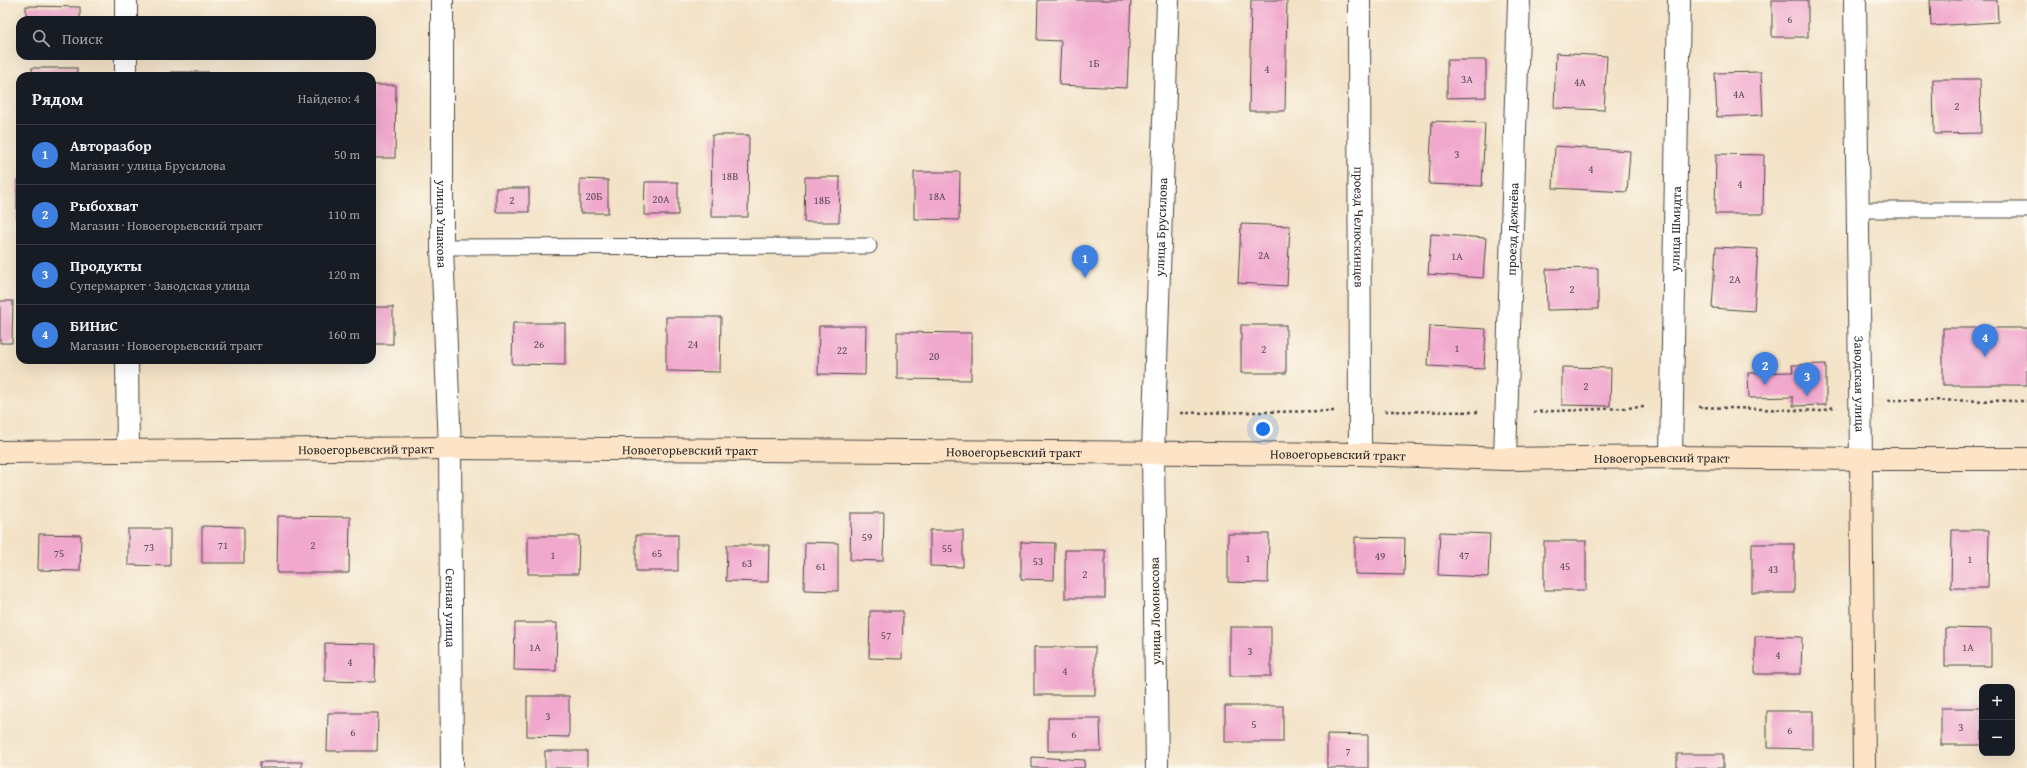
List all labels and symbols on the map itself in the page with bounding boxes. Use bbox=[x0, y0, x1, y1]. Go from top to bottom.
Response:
house number: 6 bbox=[1787, 11, 1793, 27]
house number: 1Б bbox=[1088, 55, 1100, 71]
house number: 4 bbox=[1264, 61, 1270, 77]
house number: 3А bbox=[1461, 71, 1473, 87]
house number: 4А bbox=[1574, 74, 1586, 90]
house number: 4А bbox=[1733, 86, 1745, 102]
house number: 2 bbox=[1954, 98, 1960, 114]
house number: 3 bbox=[1454, 146, 1460, 162]
house number: 4 bbox=[1588, 161, 1594, 177]
street label: проезд Челюскинцев bbox=[1350, 166, 1369, 288]
house number: 18В bbox=[722, 168, 738, 184]
house number: 4 bbox=[1737, 176, 1743, 192]
street label: улица Брусилова bbox=[1149, 177, 1172, 278]
street label: улица Ушакова bbox=[433, 179, 452, 269]
street label: проезд Дежнёва bbox=[1501, 182, 1523, 276]
street label: улица Шмидта bbox=[1665, 185, 1685, 273]
house number: 20Б bbox=[586, 188, 602, 204]
house number: 18А bbox=[928, 188, 946, 204]
house number: 20А bbox=[652, 191, 670, 207]
house number: 2 bbox=[509, 192, 515, 208]
house number: 18Б bbox=[814, 192, 830, 208]
pin: 1 bbox=[1072, 245, 1098, 278]
house number: 2А bbox=[1258, 247, 1270, 263]
house number: 1А bbox=[1451, 248, 1463, 264]
house number: 2А bbox=[1729, 271, 1741, 287]
house number: 2 bbox=[1569, 281, 1575, 297]
pin: 4 bbox=[1972, 324, 1998, 357]
house number: 26 bbox=[534, 336, 544, 352]
house number: 24 bbox=[688, 336, 698, 352]
street label: Заводская улица bbox=[1850, 336, 1870, 433]
house number: 1 bbox=[1454, 340, 1460, 356]
house number: 2 bbox=[1261, 341, 1267, 357]
house number: 22 bbox=[837, 342, 847, 358]
house number: 20 bbox=[929, 348, 939, 364]
pin: 2 bbox=[1752, 352, 1778, 385]
pin: 3 bbox=[1794, 363, 1820, 396]
house number: 2 bbox=[1583, 378, 1589, 394]
your location bbox=[1253, 419, 1273, 439]
street label: Новоегорьевский тракт bbox=[298, 439, 435, 459]
street label: Новоегорьевский тракт bbox=[622, 440, 759, 460]
street label: Новоегорьевский тракт bbox=[946, 442, 1083, 462]
street label: Новоегорьевский тракт bbox=[1270, 444, 1407, 465]
street label: Новоегорьевский тракт bbox=[1594, 447, 1730, 467]
house number: 59 bbox=[862, 529, 872, 545]
house number: 71 bbox=[218, 537, 228, 553]
house number: 2 bbox=[310, 537, 316, 553]
house number: 73 bbox=[144, 539, 154, 555]
house number: 55 bbox=[942, 540, 952, 556]
house number: 75 bbox=[54, 545, 64, 561]
house number: 65 bbox=[652, 545, 662, 561]
house number: 1 bbox=[550, 547, 556, 563]
house number: 47 bbox=[1459, 547, 1469, 563]
house number: 49 bbox=[1375, 548, 1385, 564]
house number: 1 bbox=[1245, 550, 1251, 566]
house number: 1 bbox=[1967, 551, 1973, 567]
house number: 53 bbox=[1033, 553, 1043, 569]
house number: 63 bbox=[742, 555, 752, 571]
street label: улица Ломоносова bbox=[1145, 556, 1165, 666]
house number: 61 bbox=[816, 558, 826, 574]
house number: 45 bbox=[1560, 558, 1570, 574]
house number: 43 bbox=[1768, 561, 1778, 577]
house number: 2 bbox=[1082, 566, 1088, 582]
street label: Сенная улица bbox=[441, 568, 461, 648]
house number: 57 bbox=[881, 627, 891, 643]
house number: 1А bbox=[529, 639, 541, 655]
house number: 1А bbox=[1962, 639, 1974, 655]
house number: 3 bbox=[1247, 643, 1253, 659]
house number: 4 bbox=[1775, 647, 1781, 663]
house number: 4 bbox=[347, 654, 353, 670]
house number: 4 bbox=[1062, 663, 1068, 679]
house number: 3 bbox=[545, 708, 551, 724]
house number: 5 bbox=[1251, 716, 1257, 732]
house number: 3 bbox=[1958, 719, 1964, 735]
house number: 6 bbox=[1787, 722, 1793, 738]
house number: 6 bbox=[350, 724, 356, 740]
house number: 6 bbox=[1071, 726, 1077, 742]
house number: 7 bbox=[1345, 743, 1351, 759]

